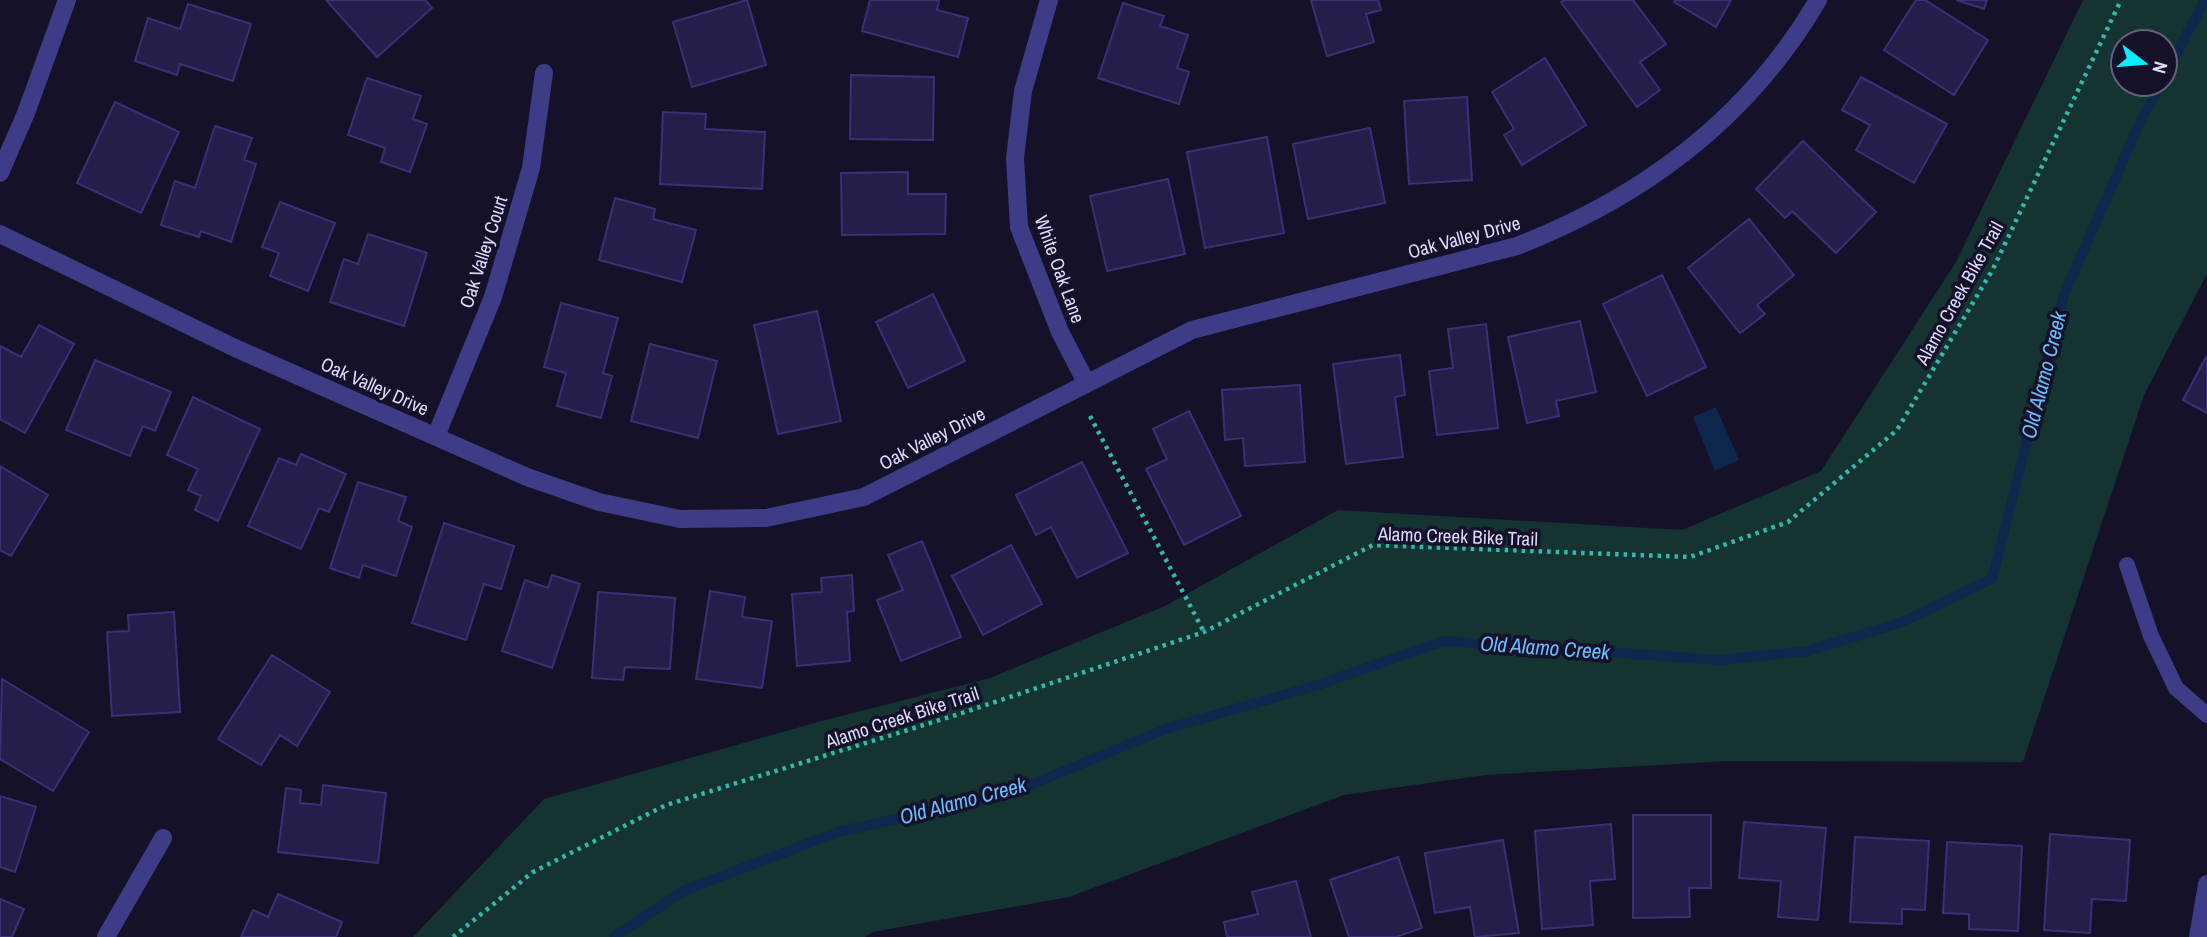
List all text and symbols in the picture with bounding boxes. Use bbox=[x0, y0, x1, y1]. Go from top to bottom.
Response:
north arrow bbox=[2109, 28, 2179, 98]
text: N bbox=[2146, 59, 2174, 77]
street label: Oak Valley Court bbox=[453, 192, 514, 311]
street label: Oak Valley Drive bbox=[1405, 209, 1523, 265]
street label: White Oak Lane bbox=[1029, 212, 1091, 326]
street label: Alamo Creek Bike Trail bbox=[1908, 217, 2009, 370]
water label: Old Alamo Creek bbox=[2014, 307, 2074, 441]
street label: Oak Valley Drive bbox=[317, 351, 433, 421]
street label: Oak Valley Drive bbox=[875, 400, 989, 476]
street label: Alamo Creek Bike Trail bbox=[1376, 520, 1539, 552]
water label: Old Alamo Creek bbox=[1479, 629, 1612, 667]
street label: Alamo Creek Bike Trail bbox=[821, 680, 982, 754]
water label: Old Alamo Creek bbox=[896, 769, 1031, 831]

